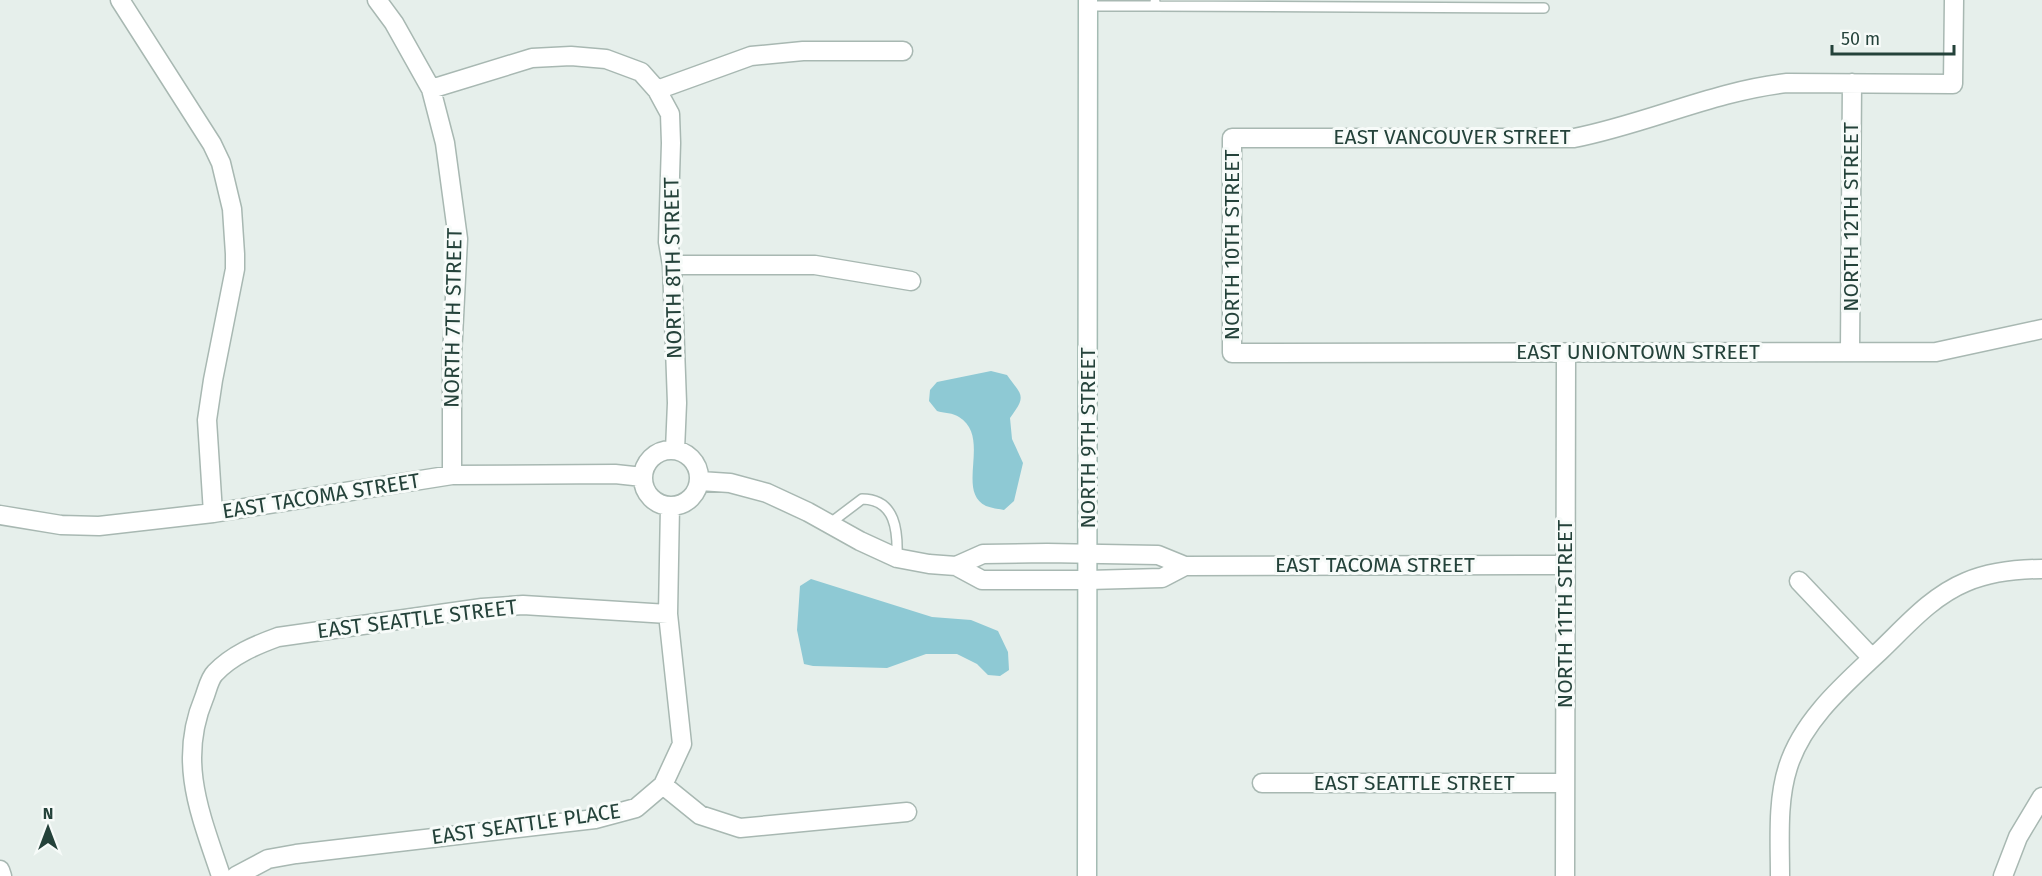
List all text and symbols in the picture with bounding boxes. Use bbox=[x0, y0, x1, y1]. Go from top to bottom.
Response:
scale bar bbox=[1832, 18, 1954, 56]
text: 50 m bbox=[1841, 28, 1880, 50]
street label: NORTH 12TH STREET bbox=[1838, 122, 1864, 312]
street label: EAST VANCOUVER STREET bbox=[1333, 124, 1571, 150]
street label: NORTH 10TH STREET bbox=[1219, 150, 1245, 340]
street label: NORTH 8TH STREET bbox=[658, 177, 688, 359]
street label: NORTH 7TH STREET bbox=[438, 228, 468, 408]
street label: EAST UNIONTOWN STREET bbox=[1516, 339, 1760, 365]
street label: NORTH 9TH STREET bbox=[1075, 347, 1101, 529]
street label: EAST TACOMA STREET bbox=[220, 468, 422, 524]
street label: NORTH 11TH STREET bbox=[1552, 520, 1578, 708]
street label: EAST TACOMA STREET bbox=[1275, 552, 1475, 578]
street label: EAST SEATTLE STREET bbox=[316, 594, 519, 644]
street label: EAST SEATTLE STREET bbox=[1313, 770, 1515, 796]
north arrow bbox=[18, 798, 78, 858]
street label: EAST SEATTLE PLACE bbox=[430, 798, 622, 850]
text: N bbox=[43, 804, 53, 823]

